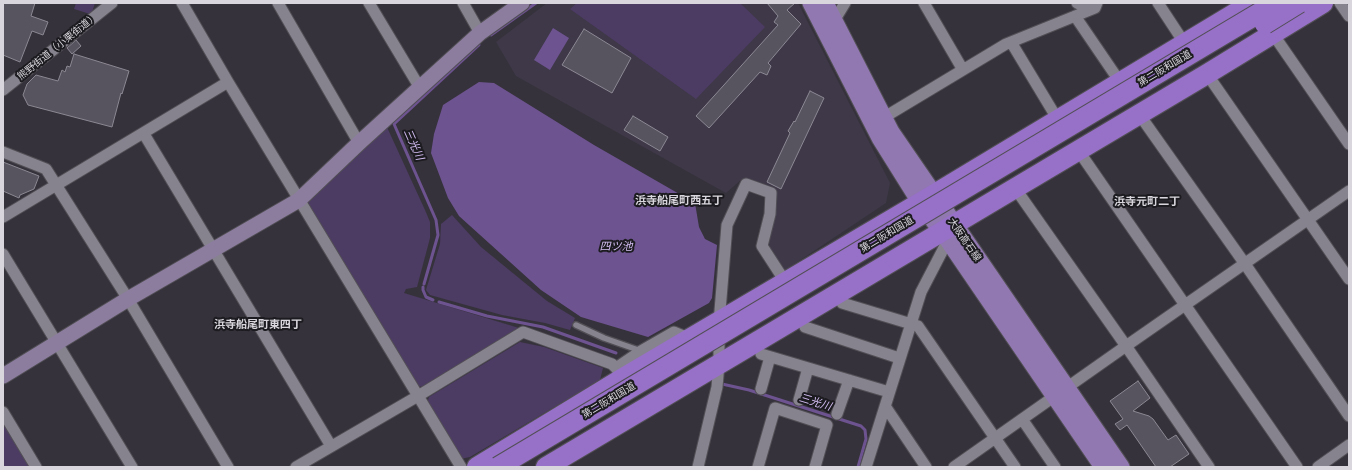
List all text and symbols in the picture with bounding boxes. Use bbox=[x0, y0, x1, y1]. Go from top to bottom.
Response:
street label: 熊野街道（小栗街道） bbox=[15, 11, 101, 83]
street label: 第二阪和国道 bbox=[1136, 48, 1194, 90]
water label: 三光川 bbox=[400, 127, 426, 163]
district label: 浜寺船尾町西五丁 bbox=[635, 194, 723, 208]
district label: 浜寺元町二丁 bbox=[1114, 195, 1180, 209]
street label: 第二阪和国道 bbox=[858, 214, 916, 256]
street label: 大阪高石線 bbox=[945, 216, 983, 264]
water label: 四ツ池 bbox=[600, 240, 632, 254]
district label: 浜寺船尾町東四丁 bbox=[214, 318, 302, 332]
street label: 第二阪和国道 bbox=[580, 380, 638, 422]
water label: 三光川 bbox=[797, 392, 833, 414]

